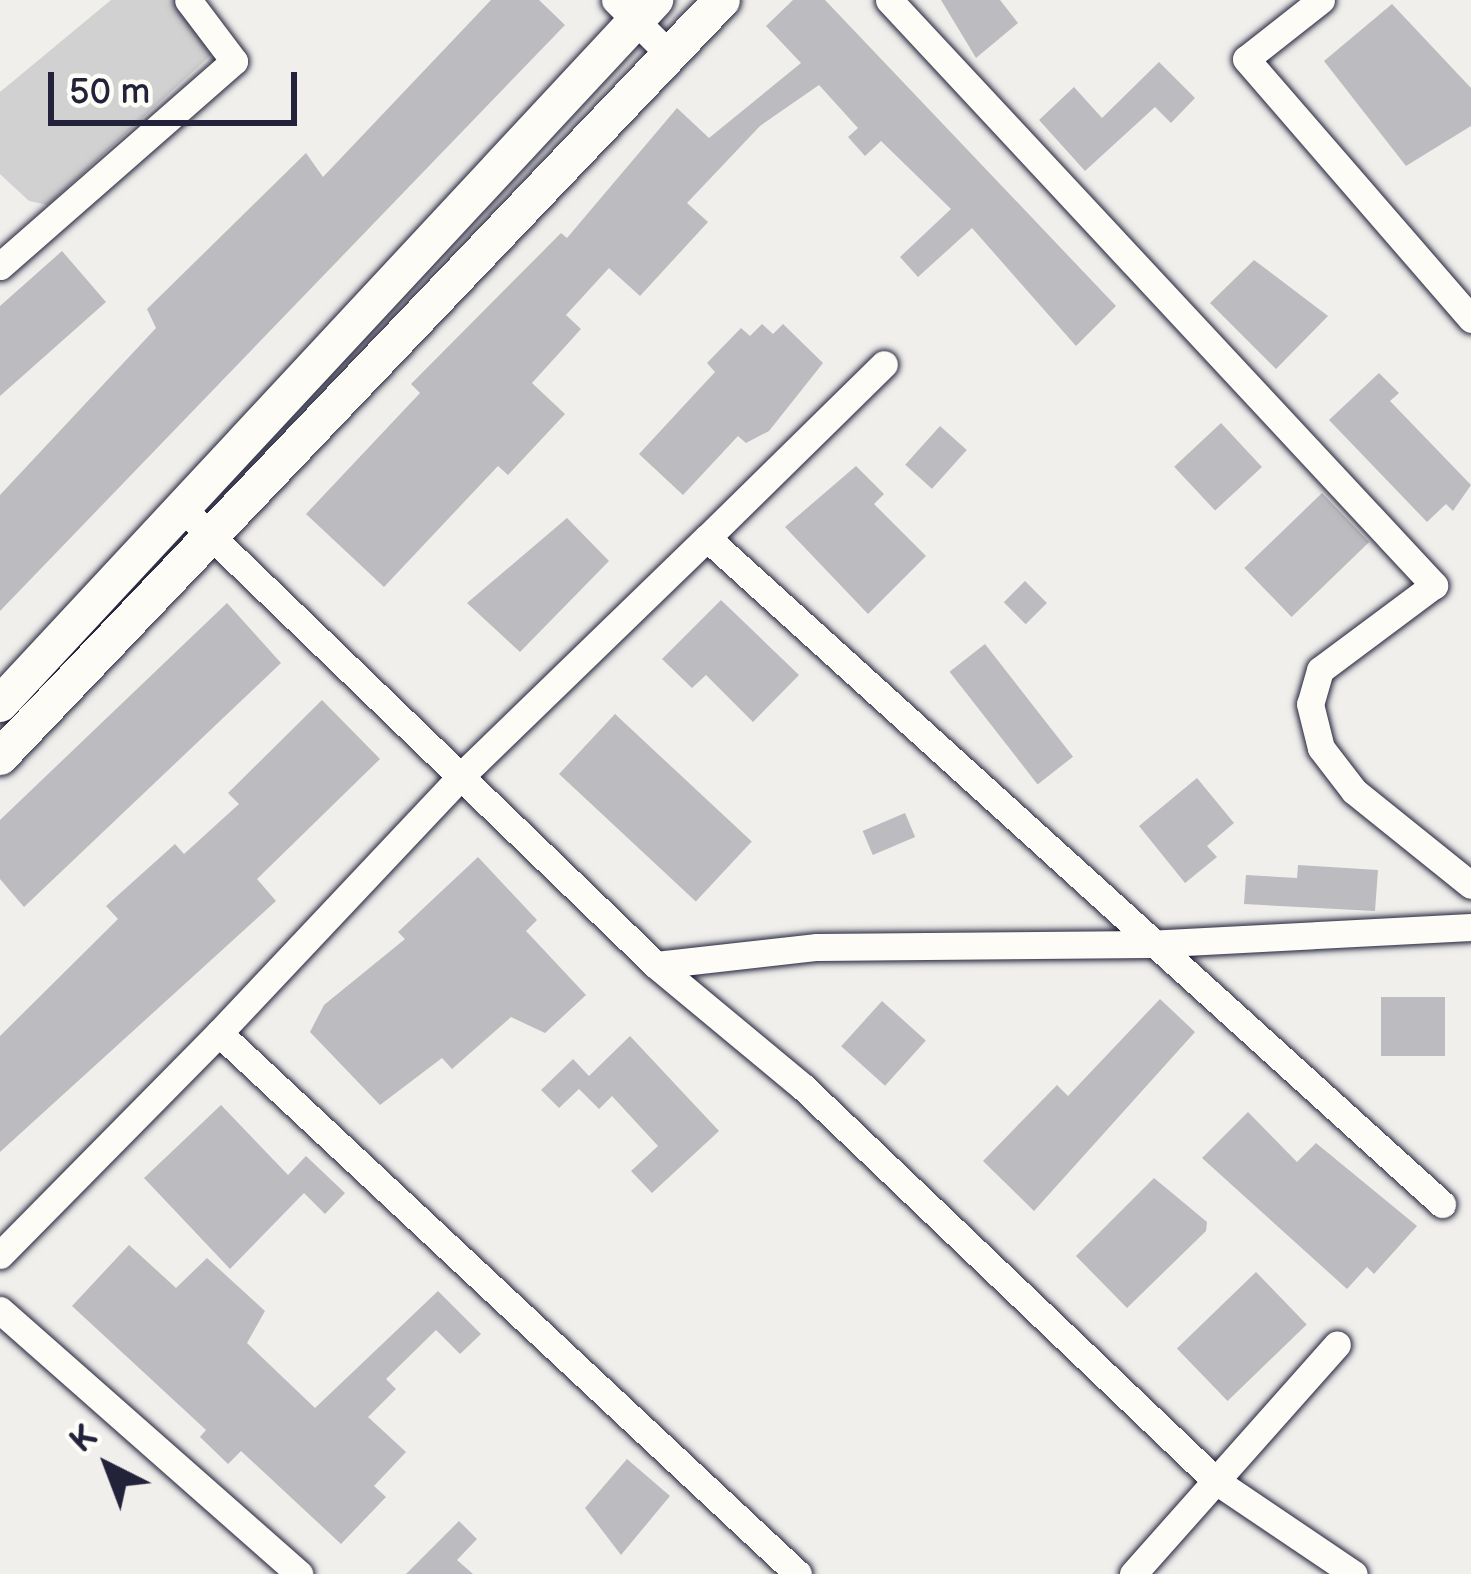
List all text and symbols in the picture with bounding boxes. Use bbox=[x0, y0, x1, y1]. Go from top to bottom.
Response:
scale bar bbox=[54, 48, 303, 122]
text: 50 m bbox=[69, 71, 150, 114]
north arrow bbox=[48, 1406, 168, 1526]
text: K bbox=[62, 1417, 106, 1462]

